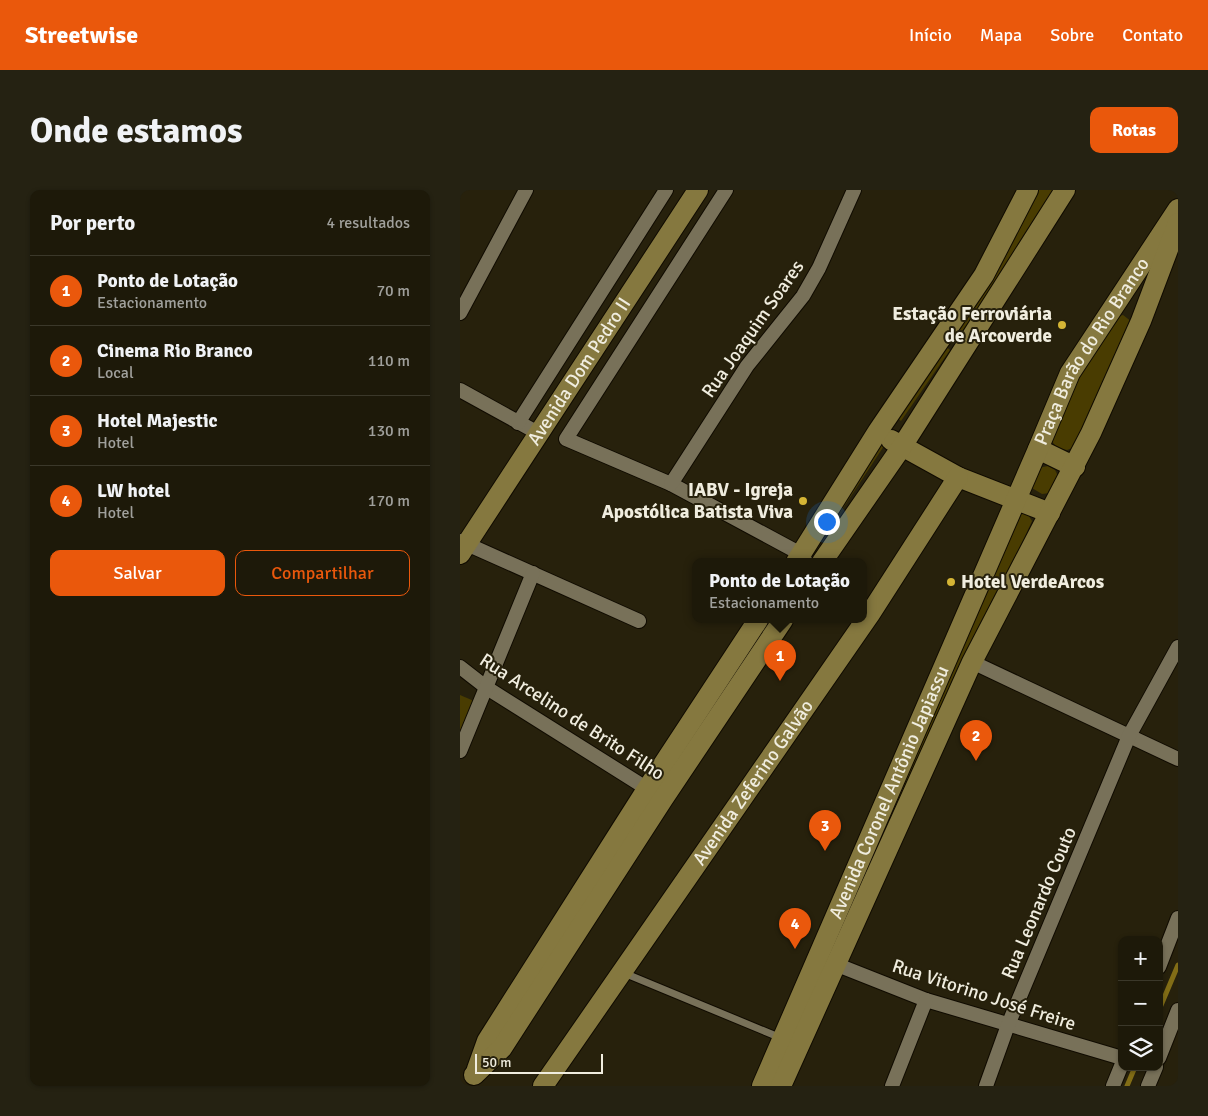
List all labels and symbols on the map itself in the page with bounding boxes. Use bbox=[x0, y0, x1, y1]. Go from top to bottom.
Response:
street label: Praça Barão do Rio Branco bbox=[1029, 253, 1155, 449]
street label: Rua Joaquim Soares bbox=[697, 256, 809, 402]
street label: Avenida Dom Pedro II bbox=[522, 293, 636, 450]
place label: Estação Ferroviária de Arcoverde bbox=[892, 302, 1052, 348]
marker: Estação Ferroviária de Arcoverde bbox=[1056, 319, 1068, 331]
place label: IABV - Igreja Apostólica Batista Viva bbox=[602, 478, 793, 524]
marker: IABV - Igreja Apostólica Batista Viva bbox=[797, 495, 809, 507]
your location bbox=[814, 509, 840, 535]
place label: Hotel VerdeArcos bbox=[961, 570, 1104, 594]
marker: Hotel VerdeArcos bbox=[945, 576, 957, 588]
pin: 1 bbox=[764, 640, 796, 681]
street label: Rua Arcelino de Brito Filho bbox=[475, 648, 669, 786]
street label: Avenida Coronel Antônio Japiassu bbox=[824, 662, 955, 923]
street label: Avenida Zeferino Galvão bbox=[687, 695, 819, 870]
pin: 2 bbox=[960, 720, 992, 761]
pin: 3 bbox=[809, 810, 841, 851]
street label: Rua Leonardo Couto bbox=[996, 823, 1082, 983]
pin: 4 bbox=[779, 908, 811, 949]
street label: Rua Vitorino José Freire bbox=[889, 954, 1079, 1036]
scale bar bbox=[475, 1051, 602, 1074]

